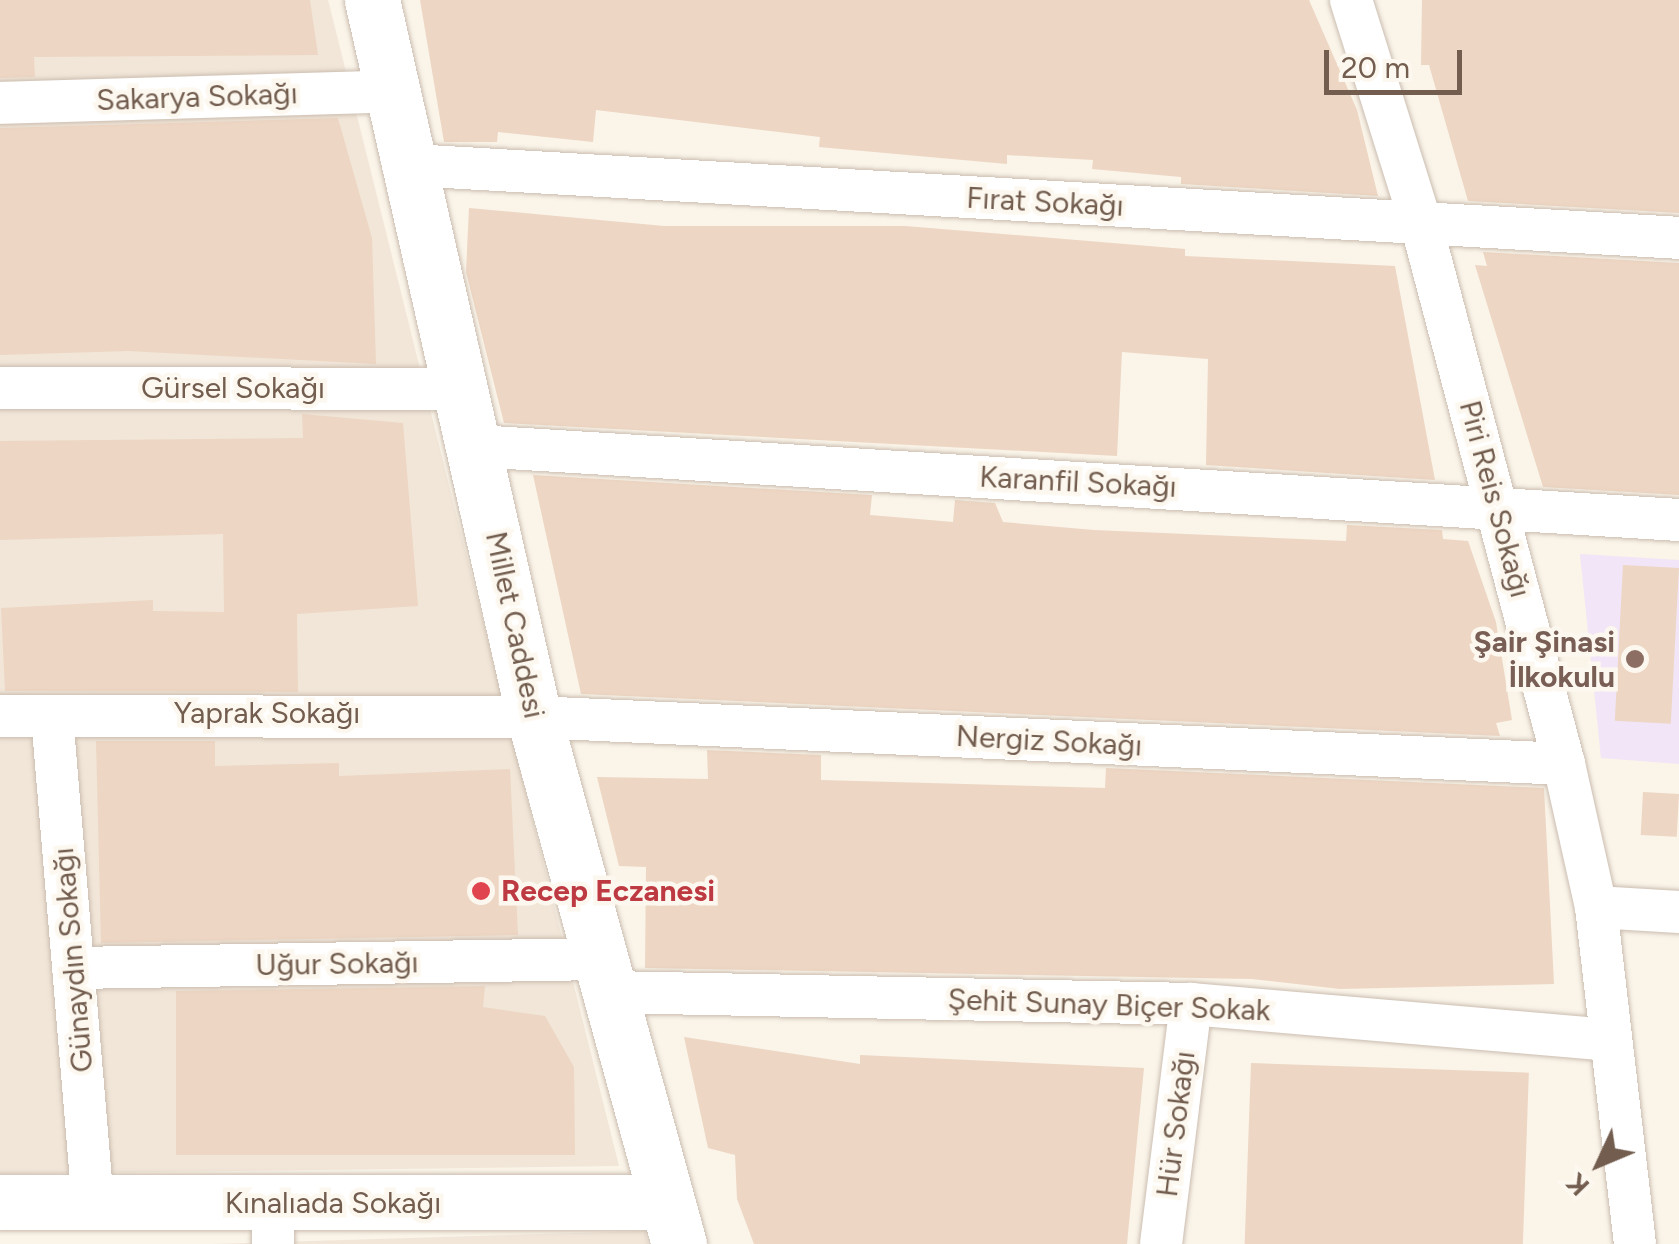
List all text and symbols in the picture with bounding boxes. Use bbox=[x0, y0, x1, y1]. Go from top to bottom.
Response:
scale bar bbox=[1329, 30, 1466, 92]
text: 20 m bbox=[1341, 49, 1410, 86]
street label: Sakarya Sokağı bbox=[96, 75, 298, 119]
street label: Fırat Sokağı bbox=[965, 180, 1125, 224]
street label: Gürsel Sokağı bbox=[141, 370, 325, 406]
street label: Piri Reis Sokağı bbox=[1451, 397, 1539, 601]
street label: Karanfil Sokağı bbox=[978, 459, 1178, 505]
street label: Millet Caddesi bbox=[478, 528, 552, 722]
place label: Şair Şinasi İlkokulu bbox=[1473, 624, 1615, 694]
marker: Şair Şinasi İlkokulu bbox=[1624, 648, 1646, 670]
street label: Yaprak Sokağı bbox=[174, 695, 360, 731]
street label: Nergiz Sokağı bbox=[955, 718, 1143, 764]
street label: Günaydın Sokağı bbox=[45, 846, 101, 1074]
place label: Recep Eczanesi bbox=[501, 873, 715, 909]
marker: Recep Eczanesi bbox=[470, 880, 492, 902]
street label: Uğur Sokağı bbox=[255, 945, 419, 983]
street label: Şehit Sunay Biçer Sokak bbox=[947, 981, 1271, 1029]
street label: Hür Sokağı bbox=[1149, 1049, 1203, 1199]
north arrow bbox=[1549, 1114, 1649, 1214]
text: K bbox=[1559, 1166, 1596, 1203]
street label: Kınalıada Sokağı bbox=[225, 1185, 441, 1221]

